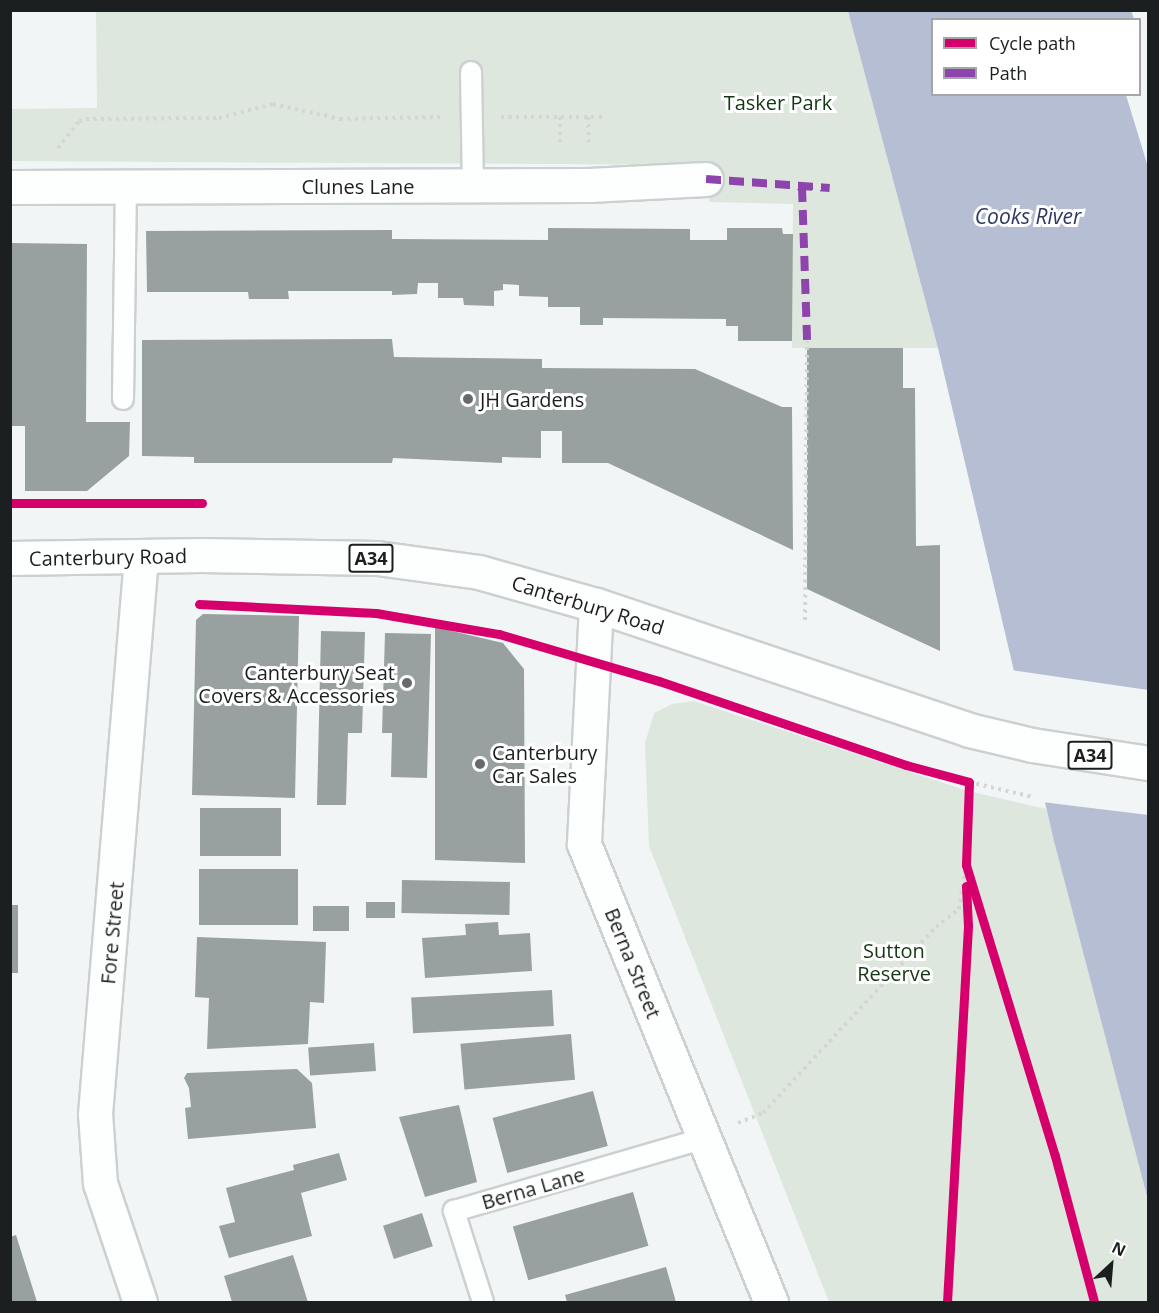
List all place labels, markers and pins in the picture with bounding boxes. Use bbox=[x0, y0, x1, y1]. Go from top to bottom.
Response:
place label: JH Gardens bbox=[480, 387, 584, 411]
marker: JH Gardens bbox=[461, 392, 475, 406]
place label: Canterbury Seat Covers & Accessories bbox=[198, 660, 395, 707]
marker: Canterbury Seat Covers & Accessories bbox=[400, 676, 414, 690]
place label: Canterbury Car Sales bbox=[492, 740, 597, 787]
marker: Canterbury Car Sales bbox=[473, 757, 487, 771]

